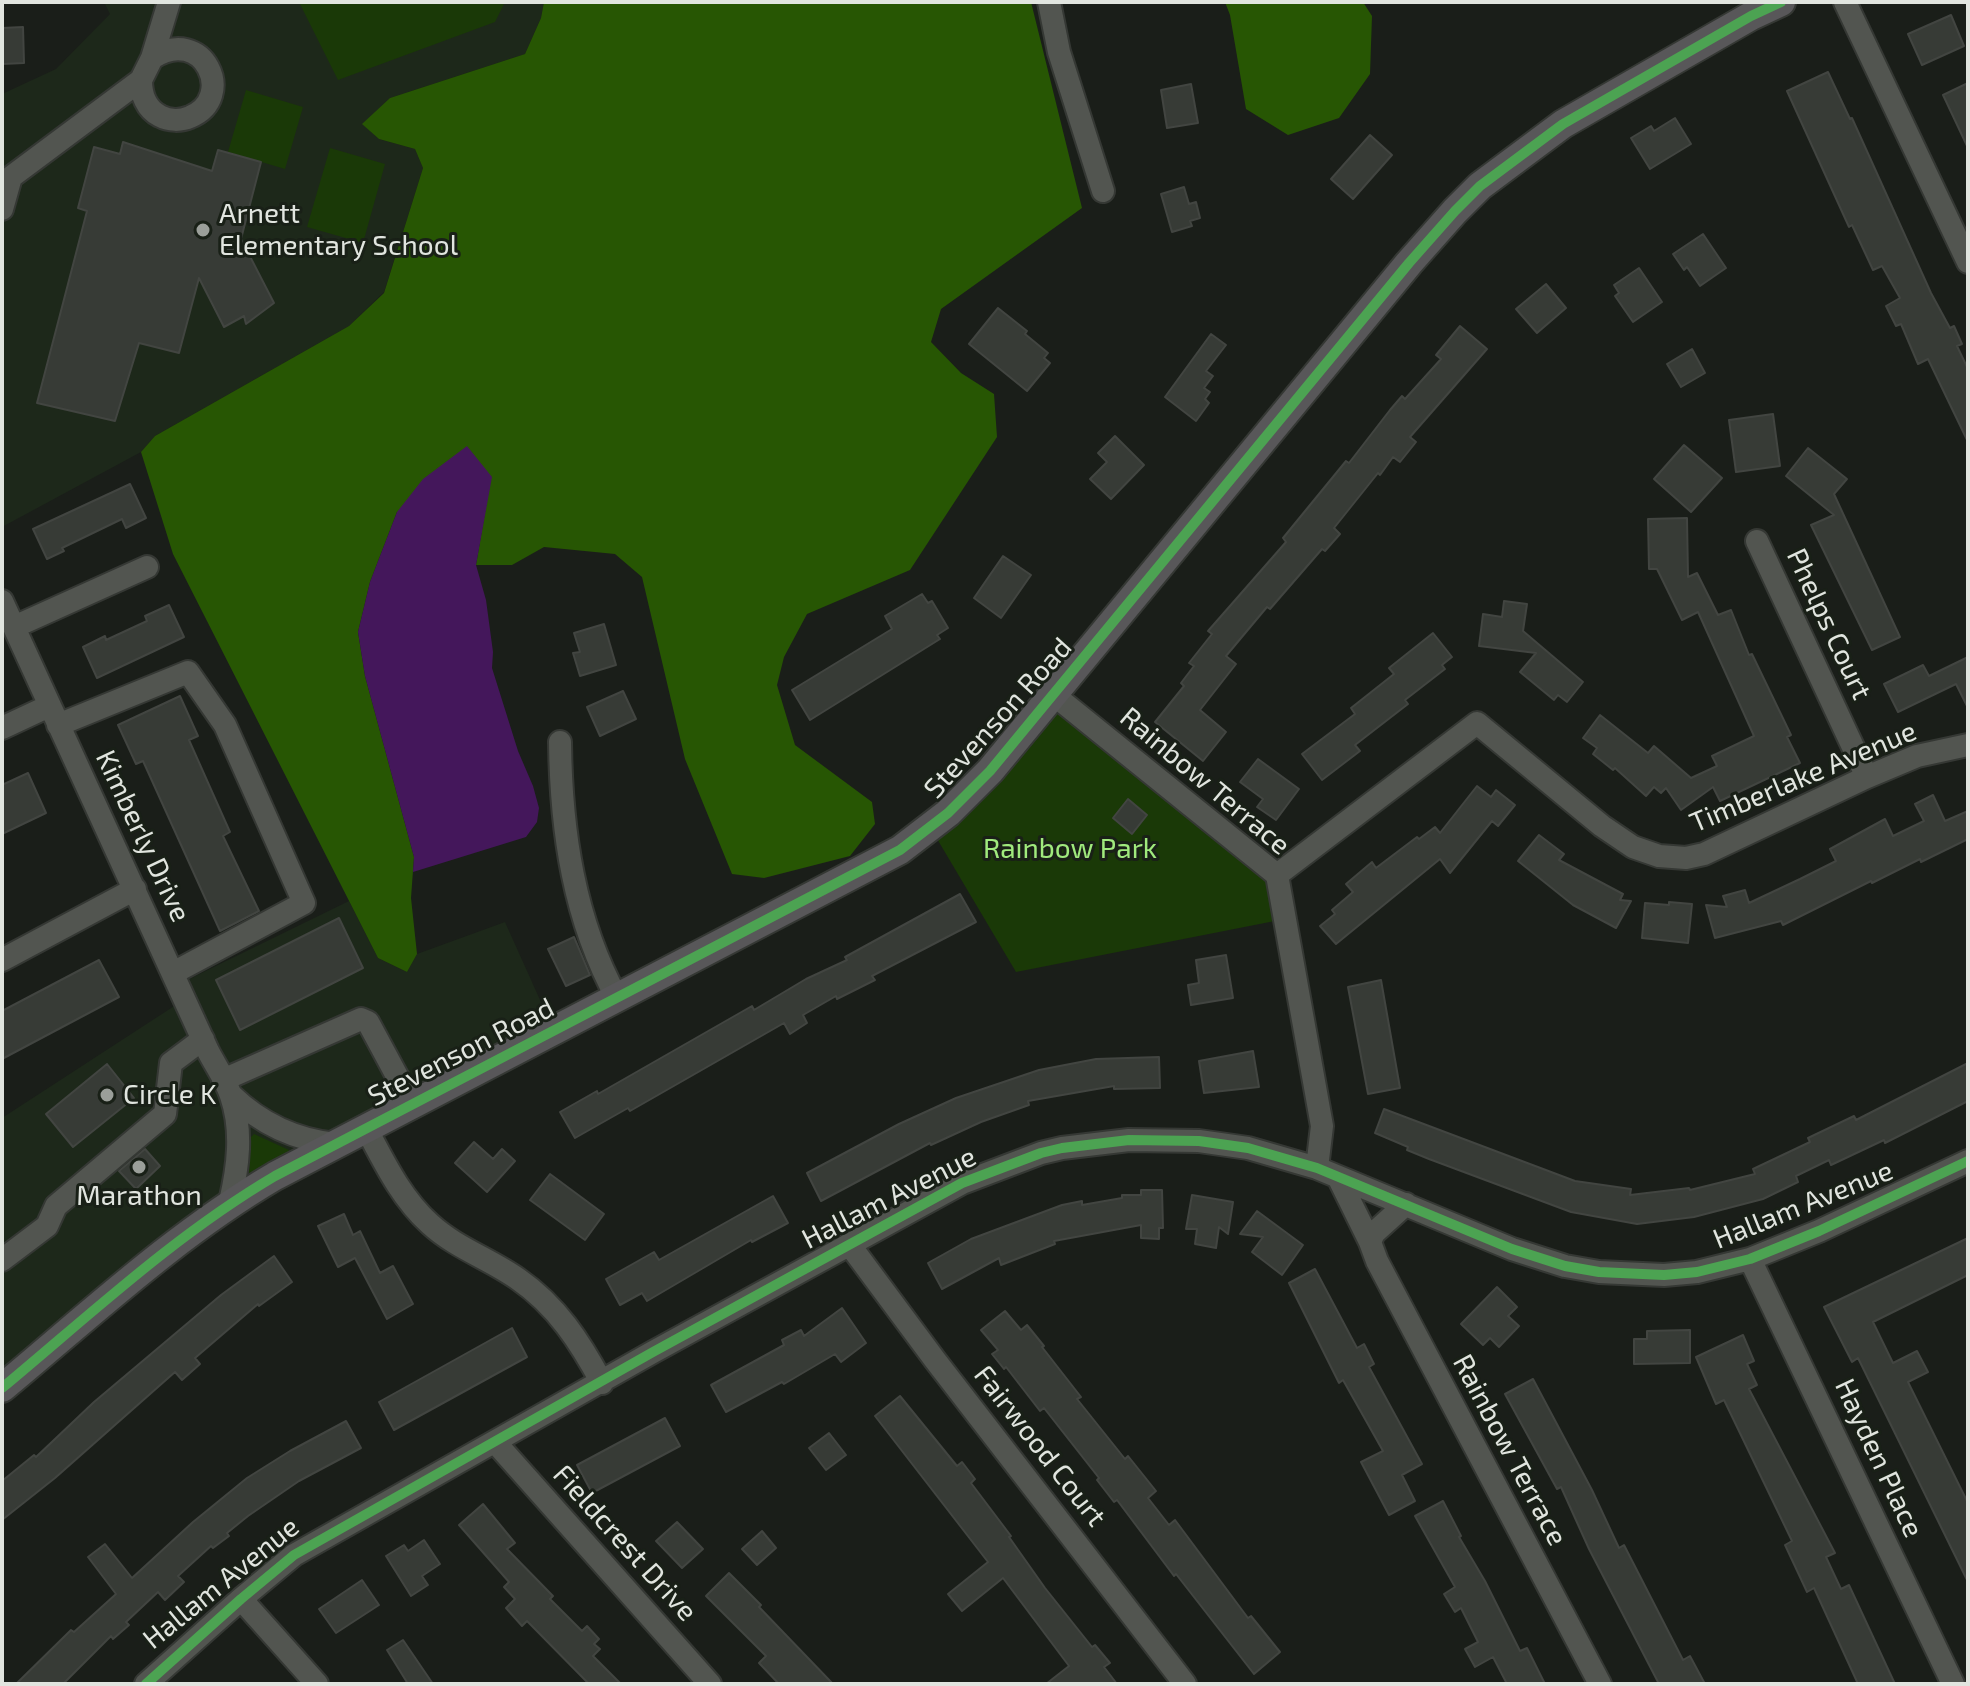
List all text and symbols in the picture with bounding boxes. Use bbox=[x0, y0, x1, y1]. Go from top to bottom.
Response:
place label: Arnett Elementary School bbox=[219, 197, 458, 263]
marker: Arnett Elementary School bbox=[194, 221, 212, 239]
street label: Phelps Court bbox=[1779, 543, 1879, 705]
street label: Stevenson Road bbox=[917, 631, 1079, 805]
street label: Rainbow Terrace bbox=[1113, 700, 1297, 862]
street label: Timberlake Avenue bbox=[1685, 714, 1921, 840]
street label: Kimberly Drive bbox=[89, 745, 197, 927]
park label: Rainbow Park bbox=[983, 832, 1157, 866]
street label: Stevenson Road bbox=[362, 991, 560, 1113]
place label: Circle K bbox=[123, 1078, 217, 1112]
marker: Circle K bbox=[98, 1086, 116, 1104]
street label: Hallam Avenue bbox=[796, 1140, 982, 1256]
street label: Hallam Avenue bbox=[1708, 1154, 1898, 1256]
marker: Marathon bbox=[130, 1158, 148, 1176]
place label: Marathon bbox=[76, 1179, 202, 1213]
street label: Rainbow Terrace bbox=[1446, 1349, 1574, 1551]
street label: Fairwood Court bbox=[967, 1359, 1113, 1533]
street label: Hayden Place bbox=[1828, 1373, 1930, 1543]
street label: Fieldcrest Drive bbox=[546, 1458, 704, 1628]
street label: Hallam Avenue bbox=[136, 1510, 306, 1656]

